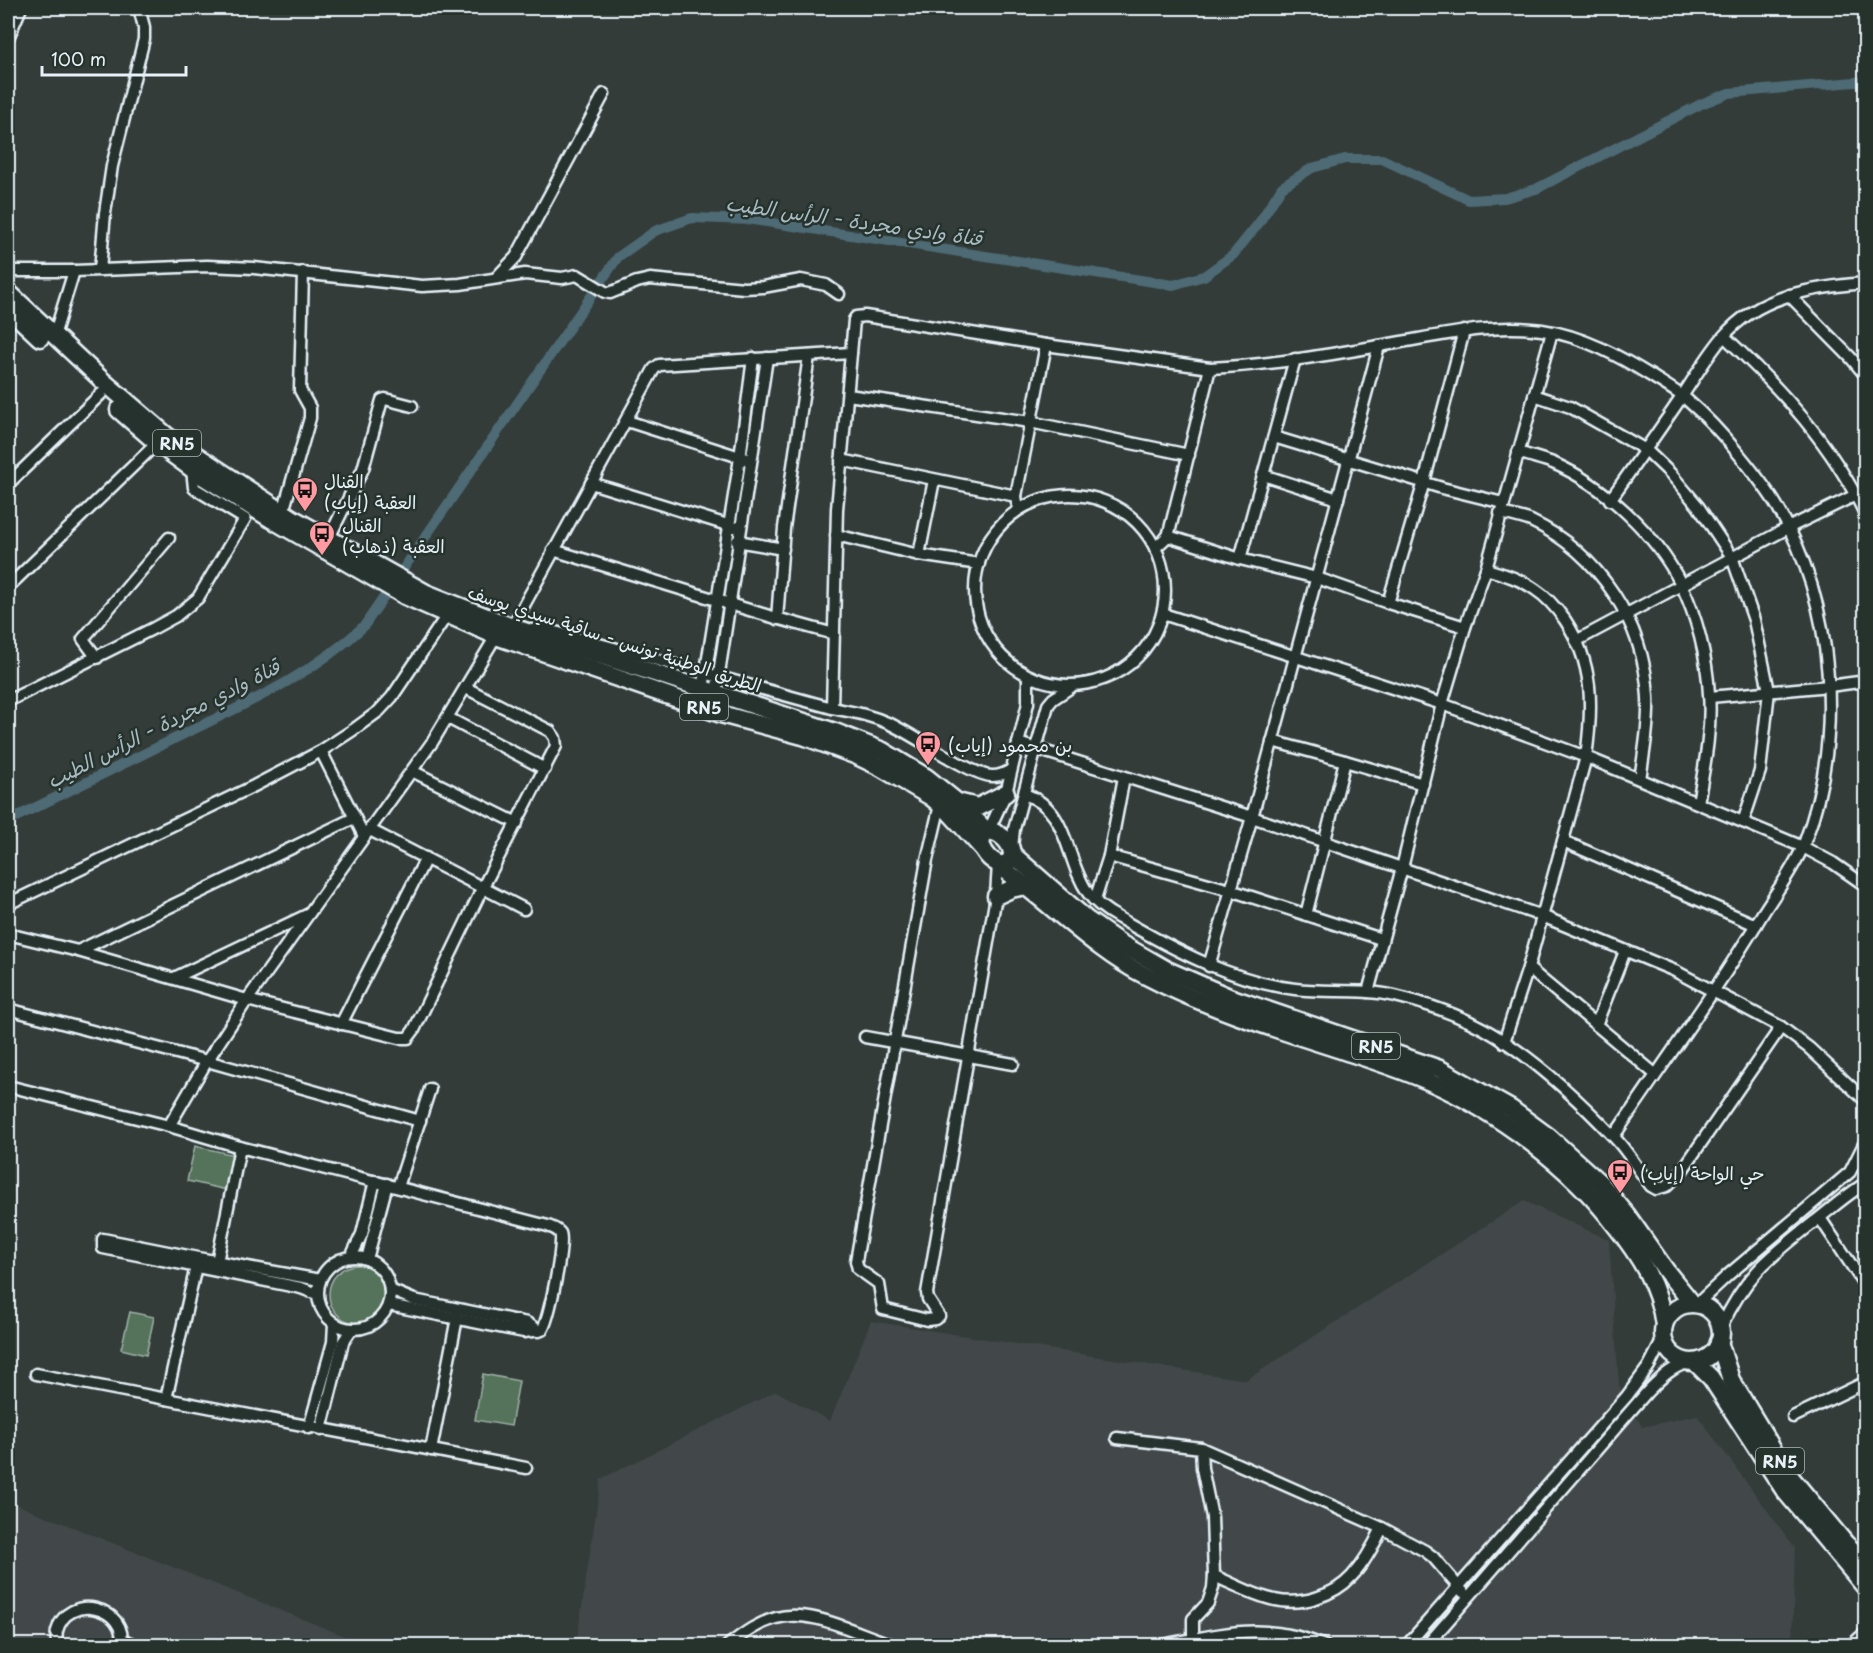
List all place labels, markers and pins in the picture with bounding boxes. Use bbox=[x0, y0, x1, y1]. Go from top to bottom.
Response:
place label: القنال العقبة (إياب) bbox=[324, 467, 416, 515]
bus stop icon: القنال العقبة (إياب) bbox=[290, 475, 320, 513]
place label: القنال العقبة (ذهاب) bbox=[342, 511, 445, 559]
bus stop icon: القنال العقبة (ذهاب) bbox=[307, 519, 337, 557]
bus stop icon: بن محمود (إياب) bbox=[913, 729, 943, 767]
place label: بن محمود (إياب) bbox=[948, 731, 1072, 758]
bus stop icon: حي الواحة (إياب) bbox=[1605, 1157, 1635, 1195]
place label: حي الواحة (إياب) bbox=[1640, 1159, 1765, 1190]

